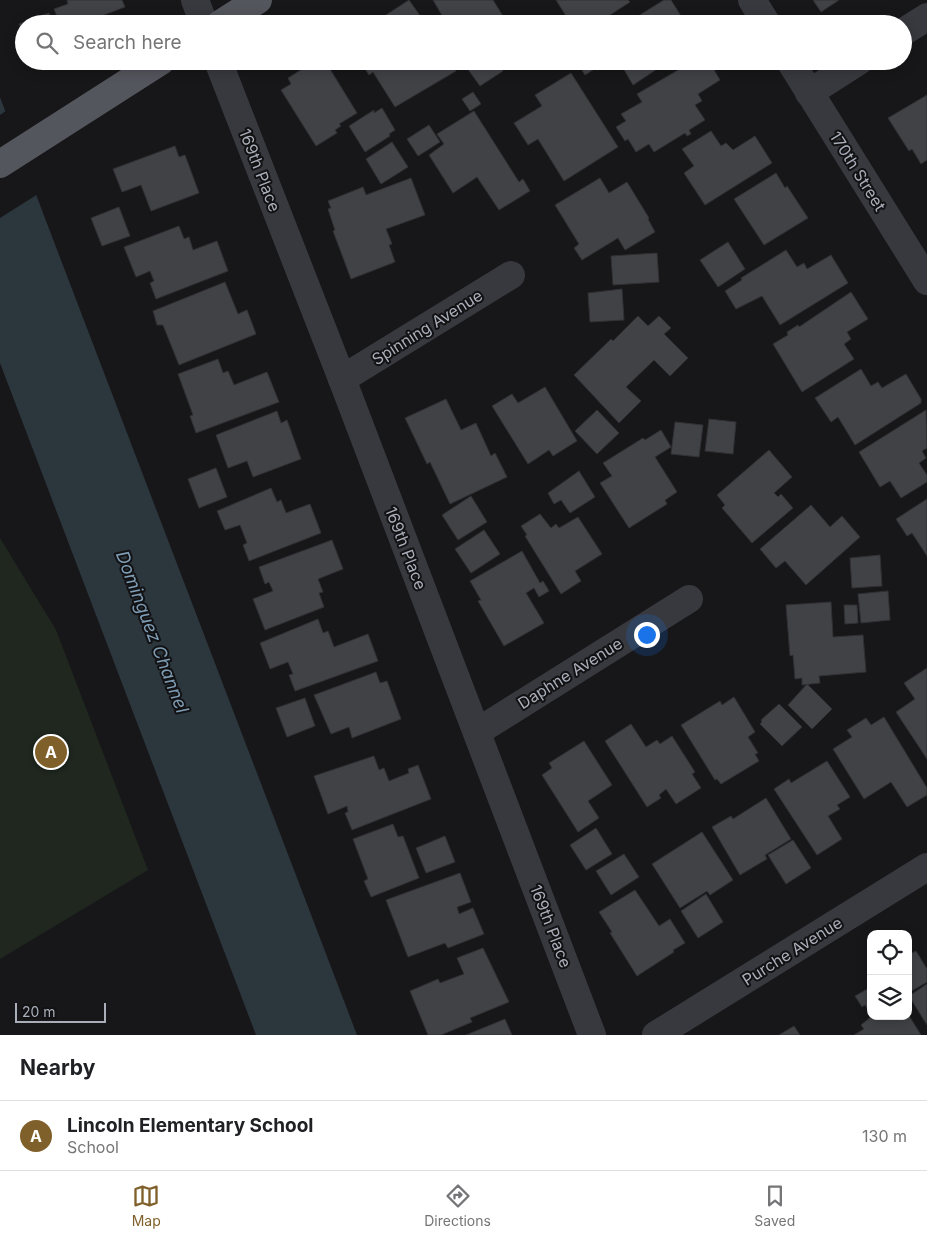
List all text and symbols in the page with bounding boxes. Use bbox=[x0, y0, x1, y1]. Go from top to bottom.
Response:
search box bbox=[15, 15, 912, 70]
icon: search bbox=[33, 29, 61, 57]
text: Search here bbox=[73, 31, 182, 54]
street label: 169th Place bbox=[235, 126, 285, 214]
street label: 170th Street bbox=[826, 128, 890, 214]
street label: Spinning Avenue bbox=[368, 285, 486, 369]
street label: 169th Place bbox=[381, 504, 431, 592]
water label: Dominguez Channel bbox=[112, 548, 193, 717]
your location bbox=[634, 622, 660, 648]
street label: Daphne Avenue bbox=[514, 633, 626, 713]
pin: A bbox=[35, 733, 67, 771]
street label: 169th Place bbox=[526, 882, 576, 970]
street label: Purche Avenue bbox=[738, 912, 846, 990]
map controls bbox=[867, 930, 912, 1020]
button: locate bbox=[867, 930, 912, 975]
button: layers bbox=[867, 975, 912, 1020]
scale bar bbox=[15, 1000, 106, 1023]
text: 20 m bbox=[22, 1003, 56, 1020]
text: Nearby bbox=[20, 1055, 95, 1080]
text: Lincoln Elementary School bbox=[67, 1114, 313, 1137]
text: A bbox=[30, 1126, 42, 1146]
text: 130 m bbox=[862, 1126, 907, 1146]
text: School bbox=[67, 1137, 119, 1157]
tab: Map bbox=[132, 1182, 161, 1229]
tab: Directions bbox=[424, 1182, 491, 1229]
tab: Saved bbox=[754, 1182, 795, 1229]

